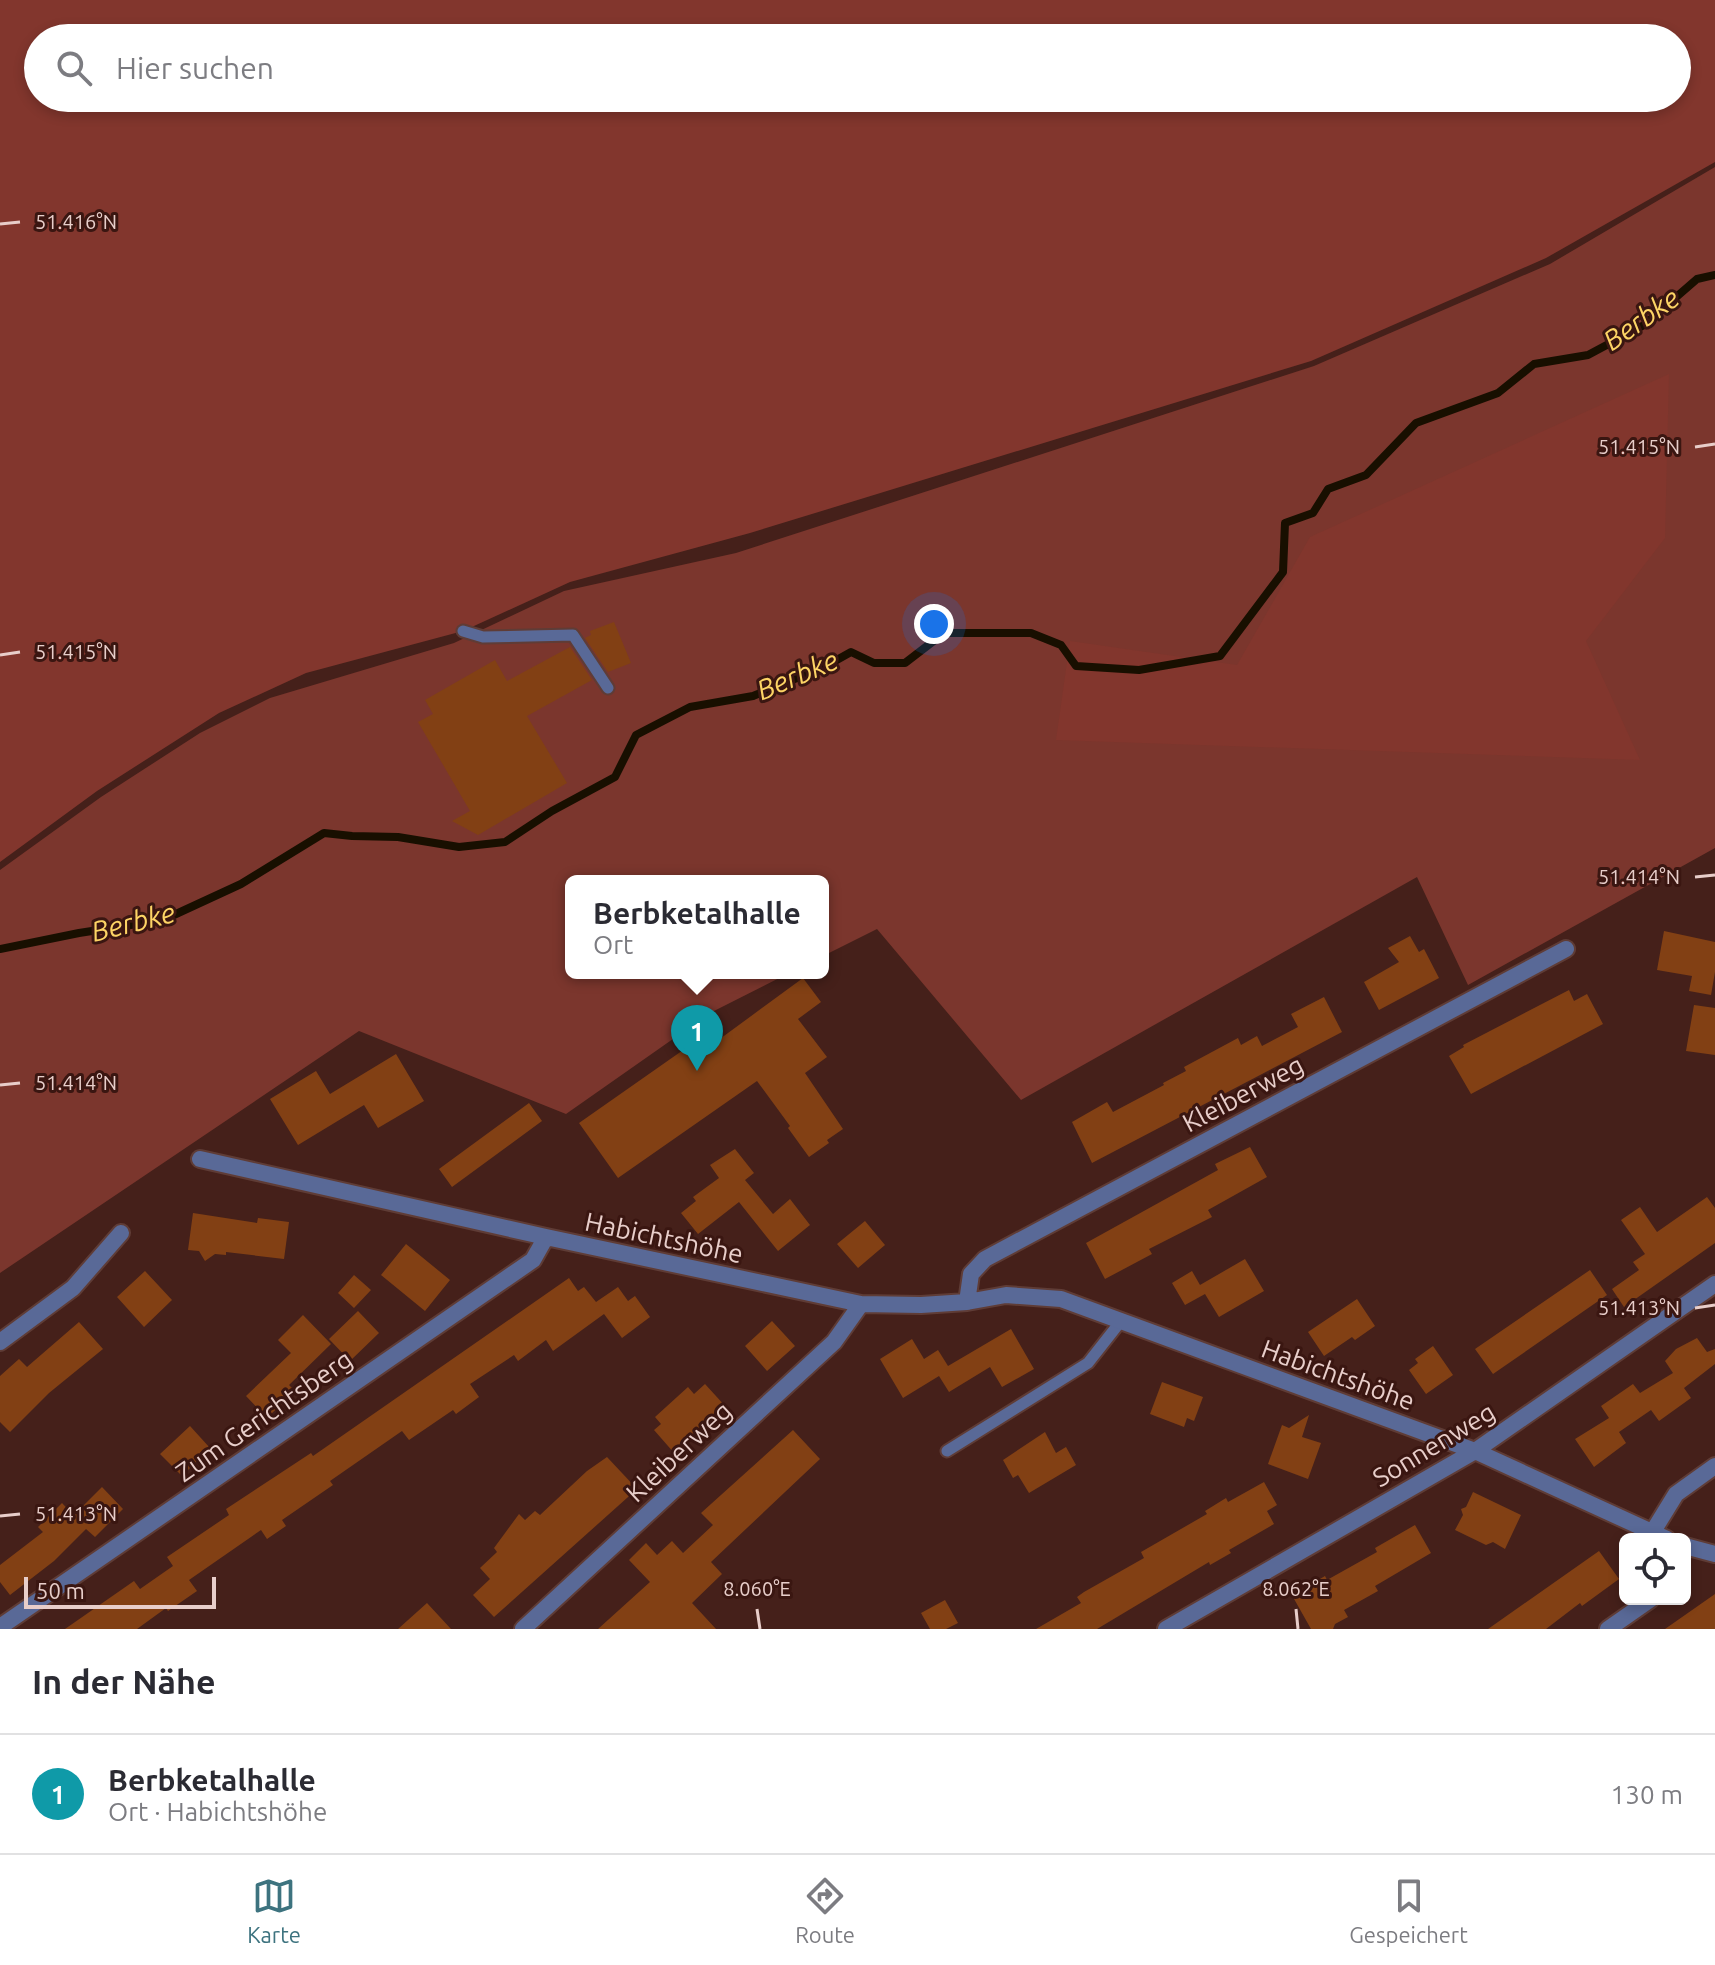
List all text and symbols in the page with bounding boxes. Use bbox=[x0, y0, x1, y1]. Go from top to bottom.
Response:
search box bbox=[24, 24, 1691, 112]
icon: search bbox=[52, 46, 96, 90]
text: Hier suchen bbox=[116, 51, 274, 85]
text: 51.416°N bbox=[35, 210, 117, 233]
water label: Berbke bbox=[1597, 281, 1685, 356]
text: 51.415°N bbox=[1598, 435, 1680, 458]
your location bbox=[914, 604, 954, 644]
text: 51.415°N bbox=[35, 640, 117, 663]
water label: Berbke bbox=[752, 644, 842, 705]
text: 51.414°N bbox=[1598, 865, 1680, 888]
popup bbox=[565, 875, 829, 979]
water label: Berbke bbox=[88, 896, 178, 947]
text: Berbketalhalle bbox=[593, 896, 801, 930]
text: Ort bbox=[593, 930, 633, 959]
pin: 1 bbox=[671, 1005, 723, 1071]
street label: Kleiberweg bbox=[1177, 1050, 1308, 1138]
text: 51.414°N bbox=[35, 1071, 117, 1094]
street label: Habichtshöhe bbox=[582, 1207, 746, 1268]
text: 51.413°N bbox=[1598, 1296, 1680, 1319]
street label: Habichtshöhe bbox=[1258, 1333, 1419, 1416]
street label: Zum Gerichtsberg bbox=[170, 1344, 357, 1487]
street label: Kleiberweg bbox=[620, 1396, 737, 1507]
street label: Sonnenweg bbox=[1367, 1397, 1500, 1492]
text: 51.413°N bbox=[35, 1502, 117, 1525]
map controls bbox=[1619, 1533, 1691, 1605]
button: locate bbox=[1619, 1533, 1691, 1605]
scale bar bbox=[24, 1573, 216, 1609]
text: 8.060°E bbox=[723, 1577, 791, 1600]
text: 8.062°E bbox=[1262, 1577, 1330, 1600]
text: 50 m bbox=[36, 1578, 85, 1603]
text: In der Nähe bbox=[32, 1662, 215, 1700]
text: Berbketalhalle bbox=[108, 1763, 316, 1797]
text: 1 bbox=[51, 1780, 65, 1809]
text: 130 m bbox=[1611, 1780, 1683, 1809]
text: Ort · Habichtshöhe bbox=[108, 1797, 327, 1826]
tab: Karte bbox=[247, 1874, 301, 1947]
tab: Route bbox=[795, 1874, 855, 1947]
tab: Gespeichert bbox=[1349, 1874, 1468, 1947]

